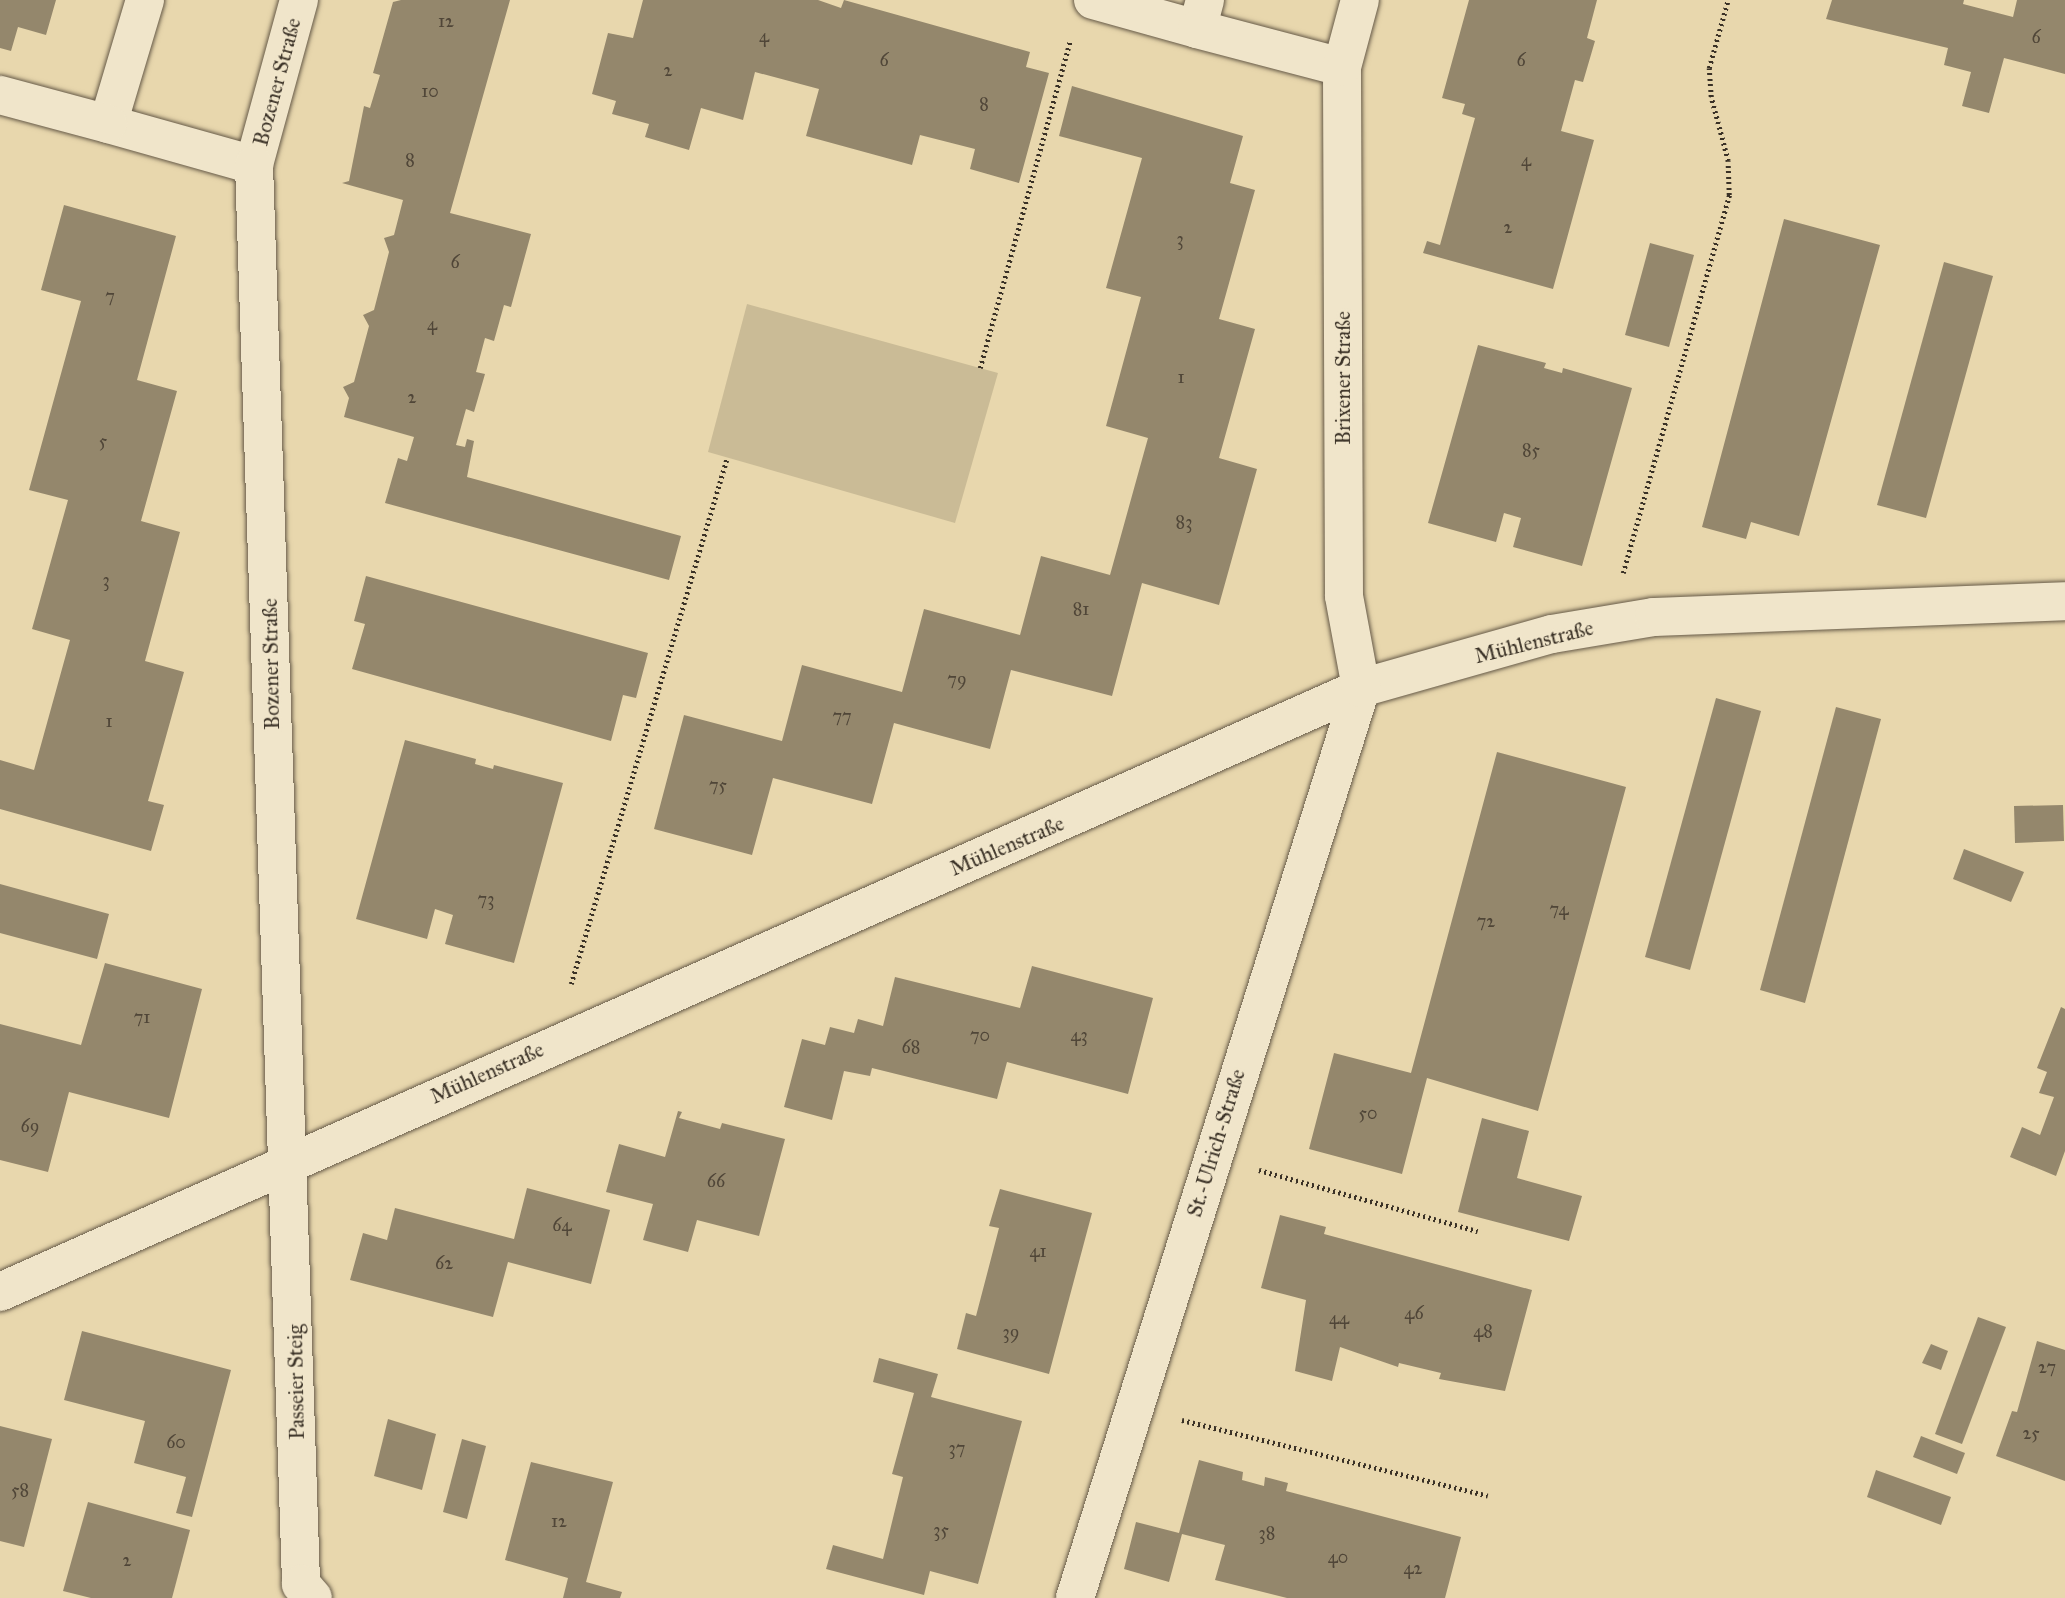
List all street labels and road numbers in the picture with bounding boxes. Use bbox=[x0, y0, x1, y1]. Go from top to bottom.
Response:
street label: Bozener Straße bbox=[248, 15, 306, 149]
street label: Brixener Straße bbox=[1330, 311, 1356, 445]
street label: Bozener Straße bbox=[257, 598, 285, 730]
street label: Mühlenstraße bbox=[1472, 615, 1596, 669]
street label: Mühlenstraße bbox=[946, 811, 1068, 881]
street label: Mühlenstraße bbox=[426, 1037, 548, 1109]
street label: St.-Ulrich-Straße bbox=[1182, 1066, 1250, 1220]
street label: Passeier Steig bbox=[282, 1324, 310, 1440]

